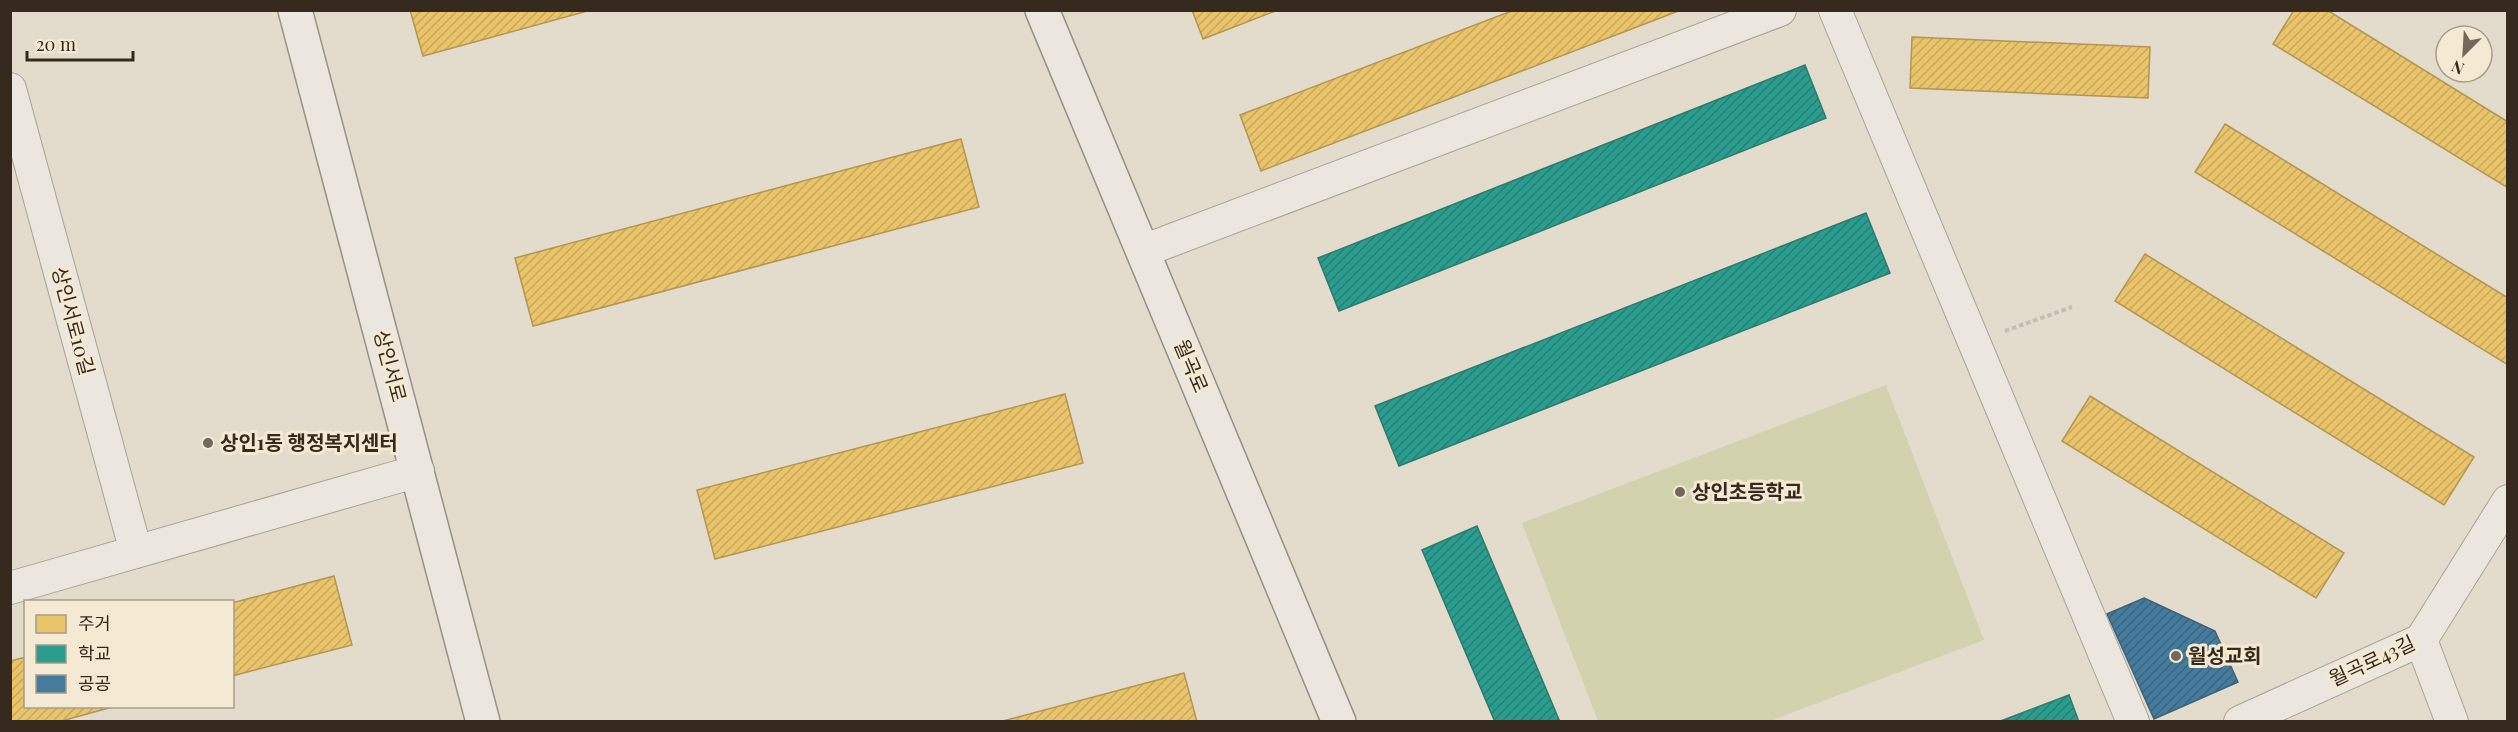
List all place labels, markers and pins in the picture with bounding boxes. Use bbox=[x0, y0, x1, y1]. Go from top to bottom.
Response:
place label: 상인1동 행정복지센터 bbox=[220, 428, 398, 455]
marker: 상인1동 행정복지센터 bbox=[201, 436, 215, 450]
place label: 상인초등학교 bbox=[1692, 477, 1802, 504]
marker: 상인초등학교 bbox=[1673, 485, 1687, 499]
place label: 월성교회 bbox=[2188, 641, 2262, 668]
marker: 월성교회 bbox=[2169, 649, 2183, 663]

